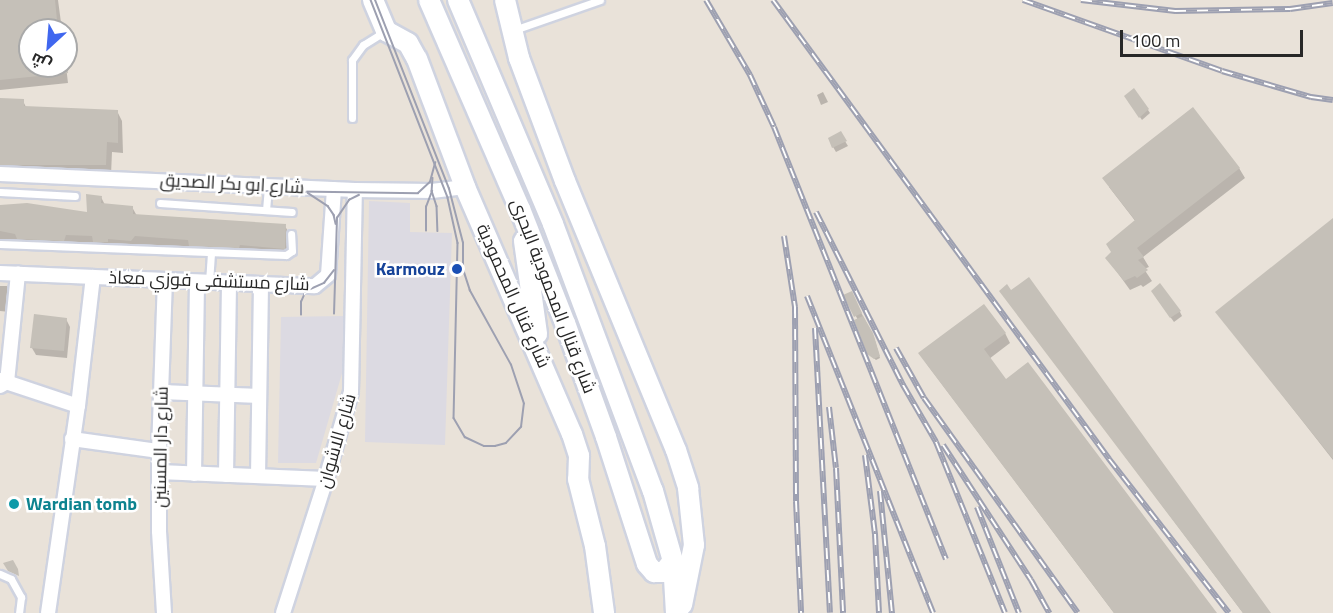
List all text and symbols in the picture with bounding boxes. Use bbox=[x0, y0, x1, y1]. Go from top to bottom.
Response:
north arrow bbox=[18, 18, 78, 78]
scale bar bbox=[1123, 18, 1306, 56]
text: 100 m bbox=[1131, 27, 1180, 54]
text: ش bbox=[26, 47, 55, 78]
street label: شارع ابو بكر الصديق bbox=[159, 169, 305, 199]
street label: شارع قنال المحمودية البحرى bbox=[506, 196, 600, 396]
street label: شارع قنال المحمودية bbox=[471, 221, 555, 371]
place label: Karmouz bbox=[376, 258, 445, 280]
marker: Karmouz bbox=[450, 262, 464, 276]
street label: شارع مستشفى فوزي معاذ bbox=[108, 267, 310, 295]
street label: شارع دار المسنين bbox=[149, 386, 173, 508]
street label: شارع الاشوان bbox=[313, 391, 361, 491]
place label: Wardian tomb bbox=[26, 493, 137, 515]
marker: Wardian tomb bbox=[7, 497, 21, 511]

